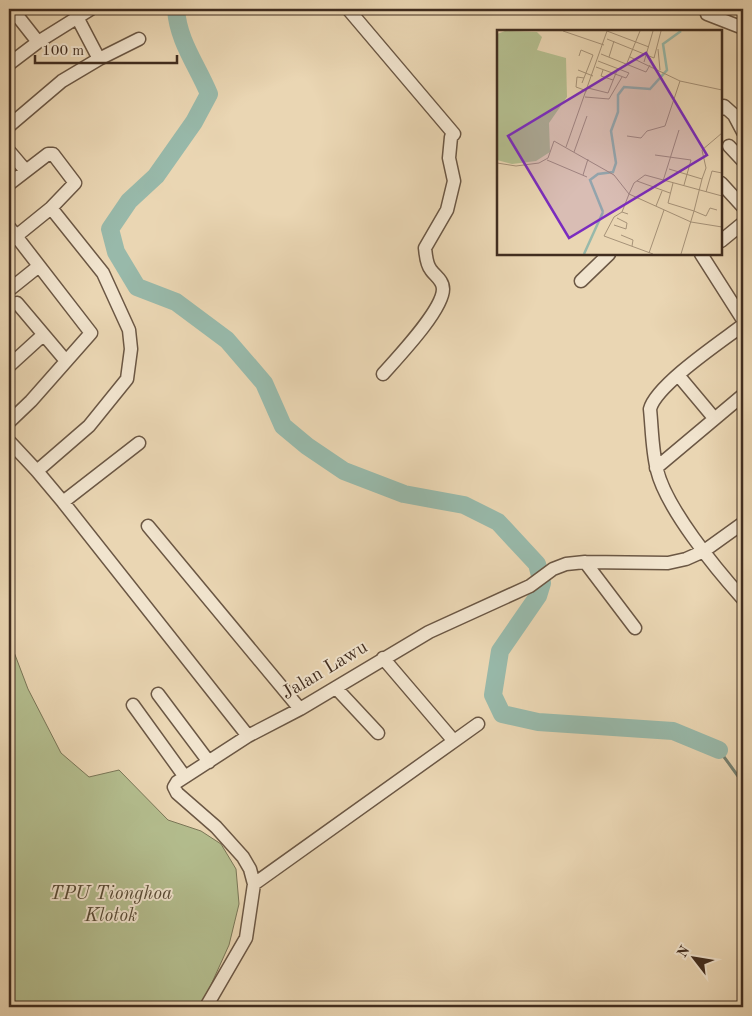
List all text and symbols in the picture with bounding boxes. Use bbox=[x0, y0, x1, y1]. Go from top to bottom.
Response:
inset map bbox=[497, 30, 722, 255]
scale bar bbox=[35, 32, 178, 64]
text: 100 m bbox=[42, 44, 84, 59]
street label: Jalan Lawu bbox=[279, 638, 371, 704]
park label: TPU Tionghoa Klotok bbox=[50, 885, 172, 926]
north arrow bbox=[670, 934, 720, 984]
text: N bbox=[675, 943, 693, 960]

